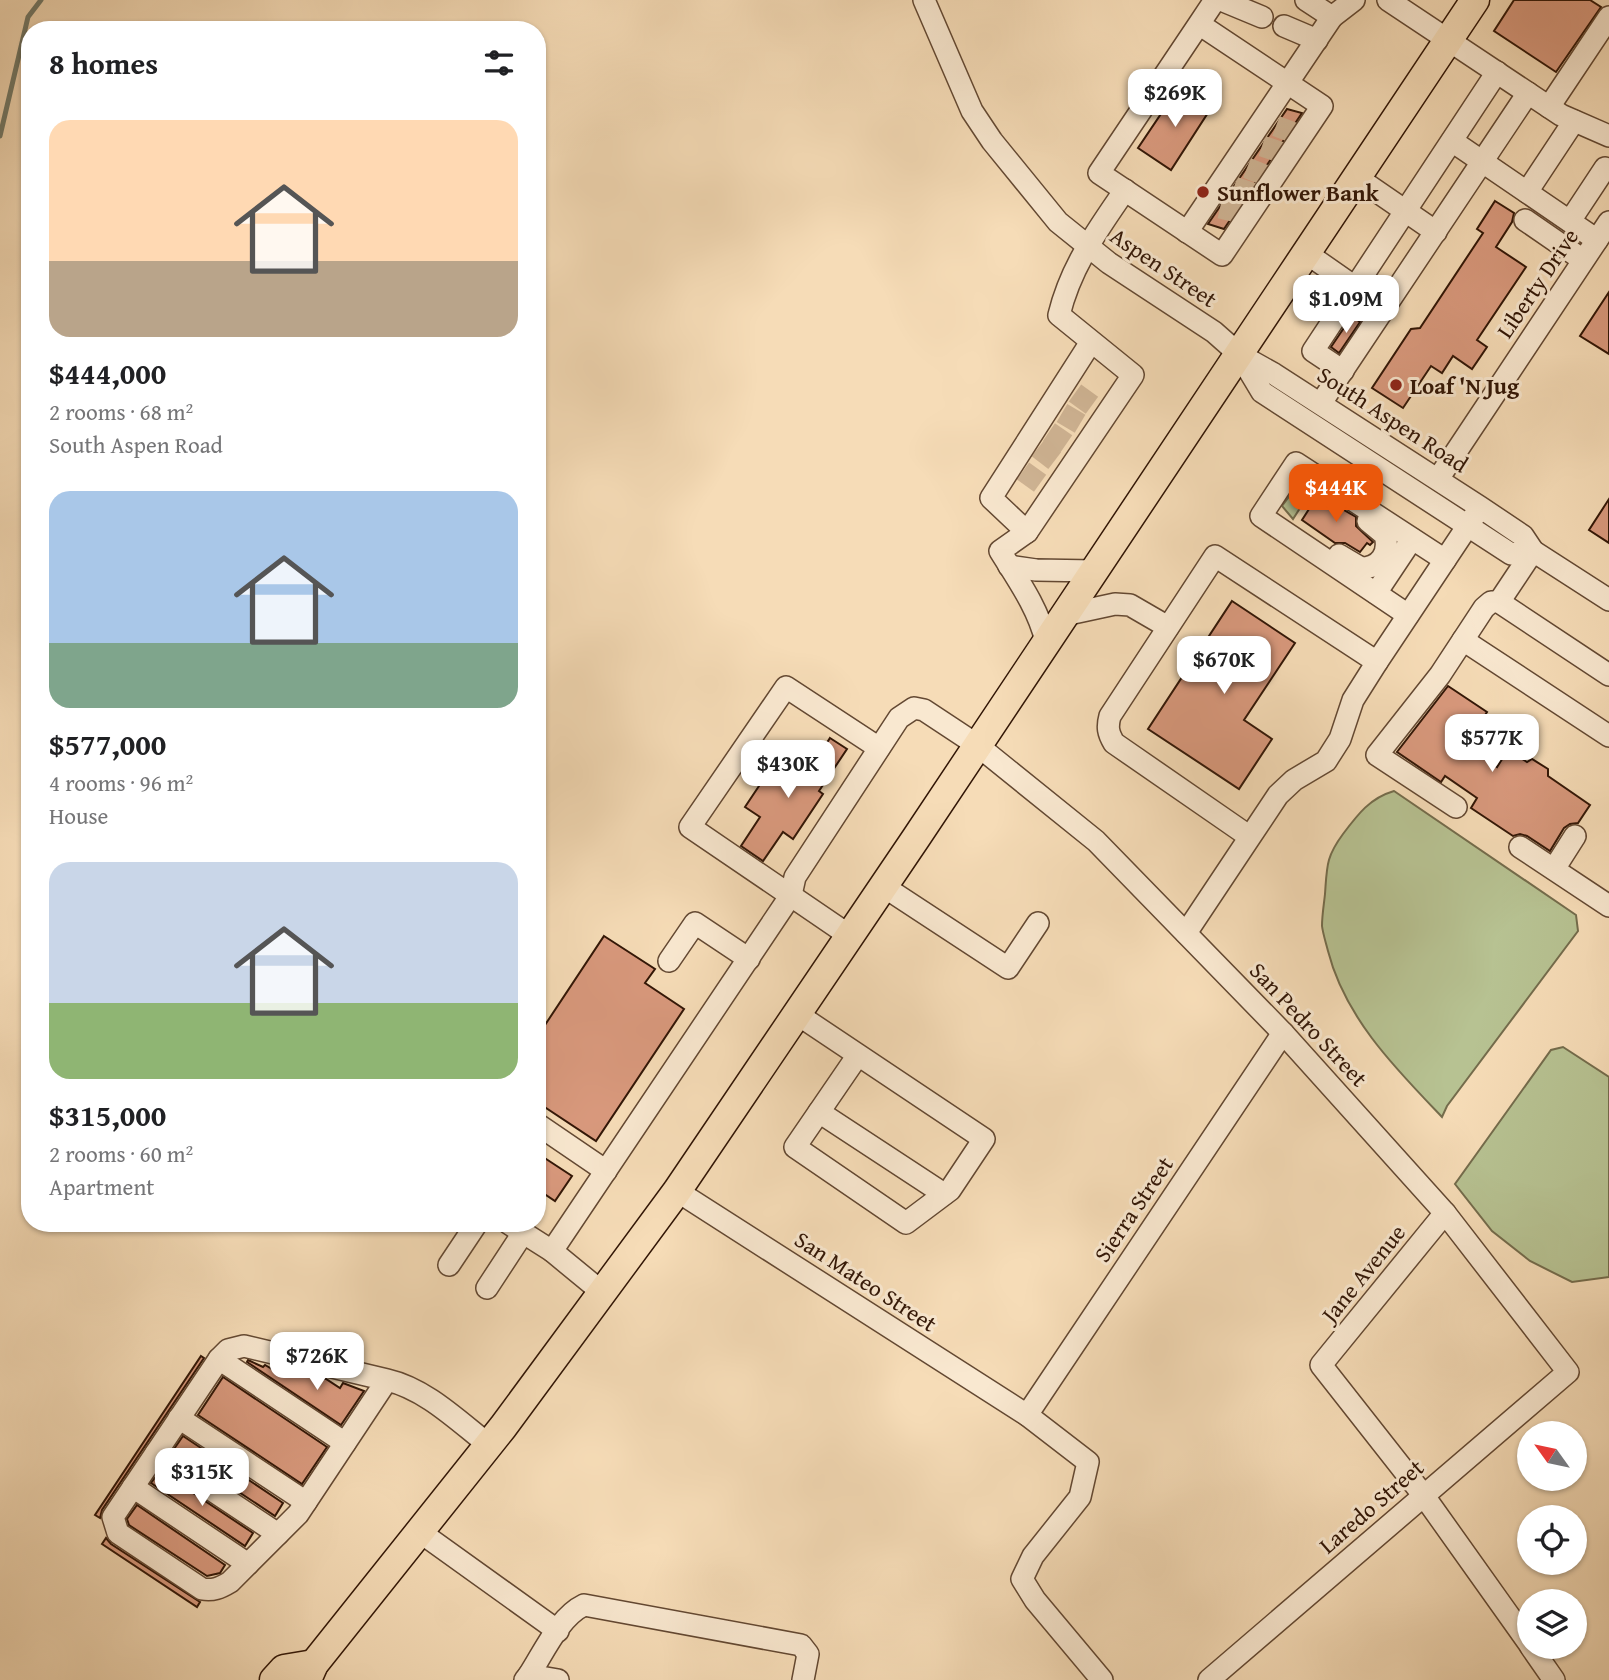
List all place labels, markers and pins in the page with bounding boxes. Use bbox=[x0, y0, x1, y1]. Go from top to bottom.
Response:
pin: $269K bbox=[1126, 69, 1224, 129]
place label: Sunflower Bank bbox=[1217, 176, 1380, 209]
marker: Sunflower Bank bbox=[1195, 184, 1211, 200]
pin: $1.09M bbox=[1289, 276, 1403, 335]
place label: Loaf 'N Jug bbox=[1410, 369, 1520, 402]
marker: Loaf 'N Jug bbox=[1388, 377, 1404, 393]
pin: $444K bbox=[1287, 464, 1385, 524]
pin: $670K bbox=[1175, 636, 1273, 696]
pin: $577K bbox=[1443, 714, 1541, 774]
pin: $430K bbox=[739, 740, 837, 800]
pin: $726K bbox=[268, 1332, 366, 1392]
pin: $315K bbox=[153, 1448, 251, 1508]

